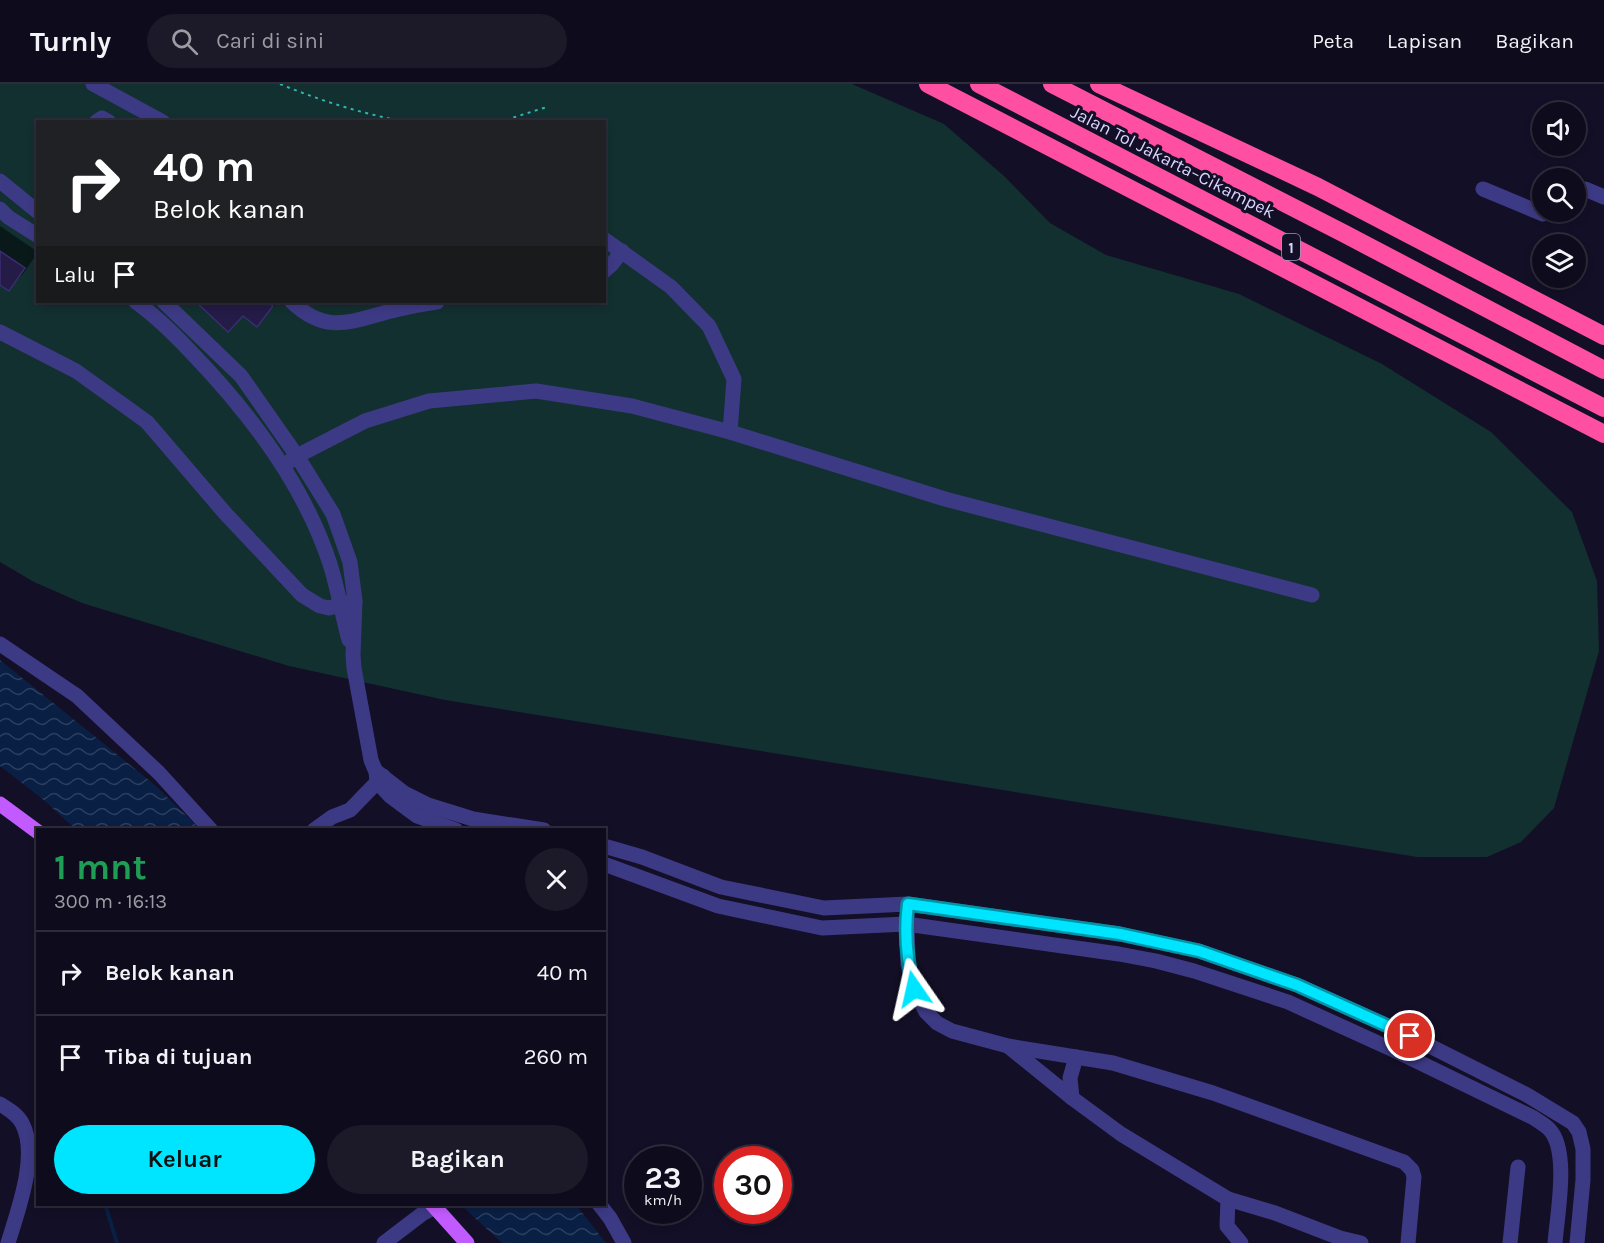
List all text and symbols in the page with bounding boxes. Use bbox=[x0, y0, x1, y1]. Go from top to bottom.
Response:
search box bbox=[147, 14, 567, 68]
text: Turnly bbox=[30, 25, 111, 58]
icon: search bbox=[168, 25, 201, 58]
text: Cari di sini bbox=[216, 28, 324, 54]
text: Peta bbox=[1312, 29, 1354, 53]
text: Lapisan bbox=[1387, 29, 1462, 53]
text: Bagikan bbox=[1495, 29, 1574, 53]
street label: Jalan Tol Jakarta–Cikampek bbox=[1067, 101, 1279, 223]
map controls bbox=[1532, 102, 1586, 288]
button: sound bbox=[1532, 102, 1586, 156]
text: 40 m bbox=[153, 142, 255, 192]
icon: right bbox=[54, 144, 132, 222]
button: search bbox=[1532, 168, 1586, 222]
text: Belok kanan bbox=[153, 193, 305, 225]
road number: 1 bbox=[1282, 234, 1300, 260]
button: layers bbox=[1532, 234, 1586, 288]
icon: arrive bbox=[108, 258, 141, 291]
text: Lalu bbox=[54, 262, 96, 288]
text: 1 mnt bbox=[54, 846, 147, 888]
button: close bbox=[525, 848, 588, 911]
text: 300 m · 16:13 bbox=[54, 890, 167, 913]
icon: right bbox=[54, 957, 87, 990]
position arrow bbox=[882, 957, 946, 1021]
text: Belok kanan bbox=[105, 960, 235, 986]
text: 40 m bbox=[537, 960, 588, 986]
pin bbox=[1384, 1010, 1435, 1061]
icon: arrive bbox=[1393, 1019, 1426, 1052]
icon: arrive bbox=[54, 1041, 87, 1074]
text: Tiba di tujuan bbox=[105, 1044, 252, 1070]
text: 260 m bbox=[524, 1044, 588, 1070]
button: Keluar bbox=[54, 1125, 315, 1194]
button: Bagikan bbox=[327, 1125, 588, 1194]
speed limit sign: 30 bbox=[714, 1146, 792, 1224]
text: 23 bbox=[645, 1160, 681, 1196]
text: km/h bbox=[644, 1191, 682, 1209]

